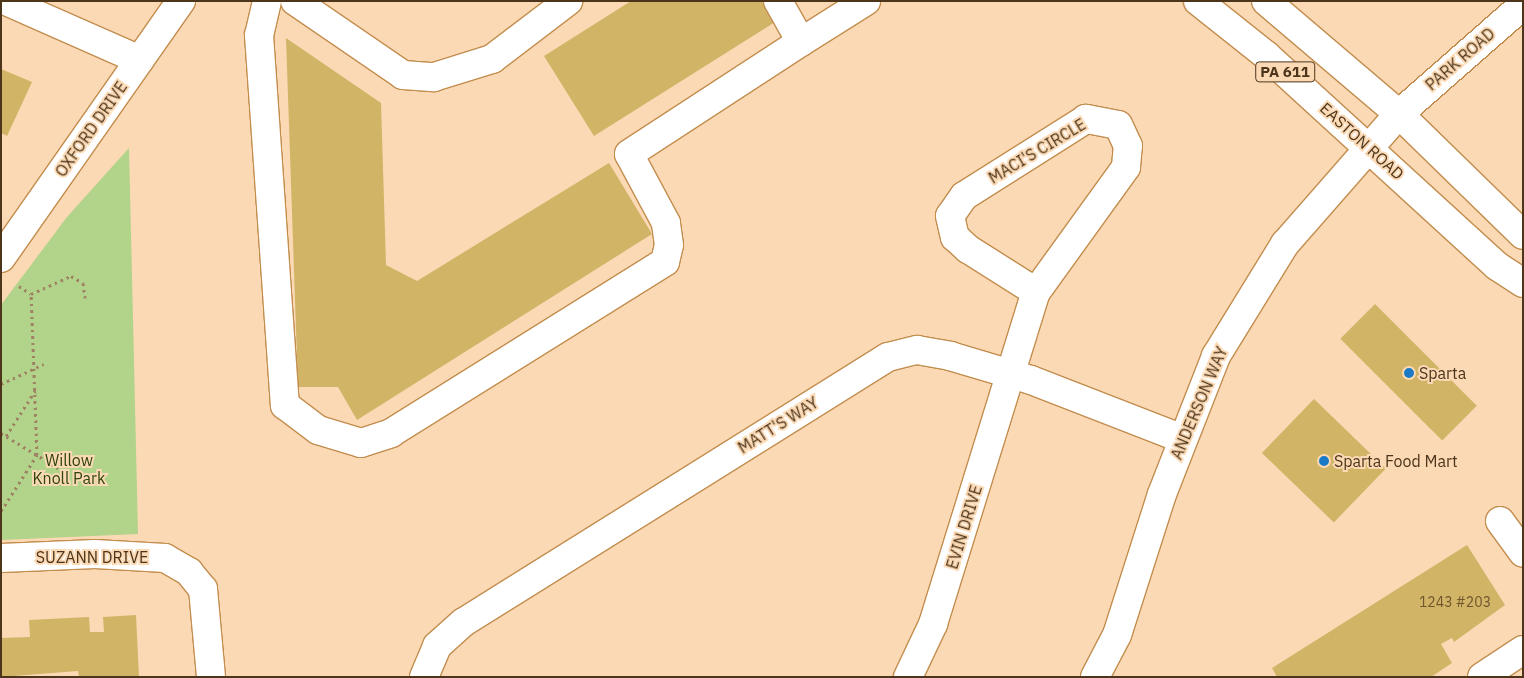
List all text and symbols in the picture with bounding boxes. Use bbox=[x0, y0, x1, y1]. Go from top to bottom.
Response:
street label: PARK ROAD bbox=[1421, 24, 1499, 94]
road number: PA 611 bbox=[1255, 60, 1315, 84]
street label: OXFORD DRIVE bbox=[51, 78, 131, 180]
street label: EASTON ROAD bbox=[1316, 98, 1408, 184]
street label: MACI'S CIRCLE bbox=[985, 114, 1089, 188]
street label: ANDERSON WAY bbox=[1167, 344, 1231, 462]
place label: Sparta bbox=[1419, 363, 1466, 383]
marker: Sparta bbox=[1403, 367, 1415, 379]
street label: MATT'S WAY bbox=[734, 393, 822, 457]
park label: Willow Knoll Park bbox=[33, 450, 105, 488]
place label: Sparta Food Mart bbox=[1334, 451, 1458, 471]
marker: Sparta Food Mart bbox=[1318, 455, 1330, 467]
street label: EVIN DRIVE bbox=[942, 483, 986, 571]
street label: SUZANN DRIVE bbox=[36, 547, 148, 567]
house number: 1243 #203 bbox=[1419, 594, 1491, 610]

